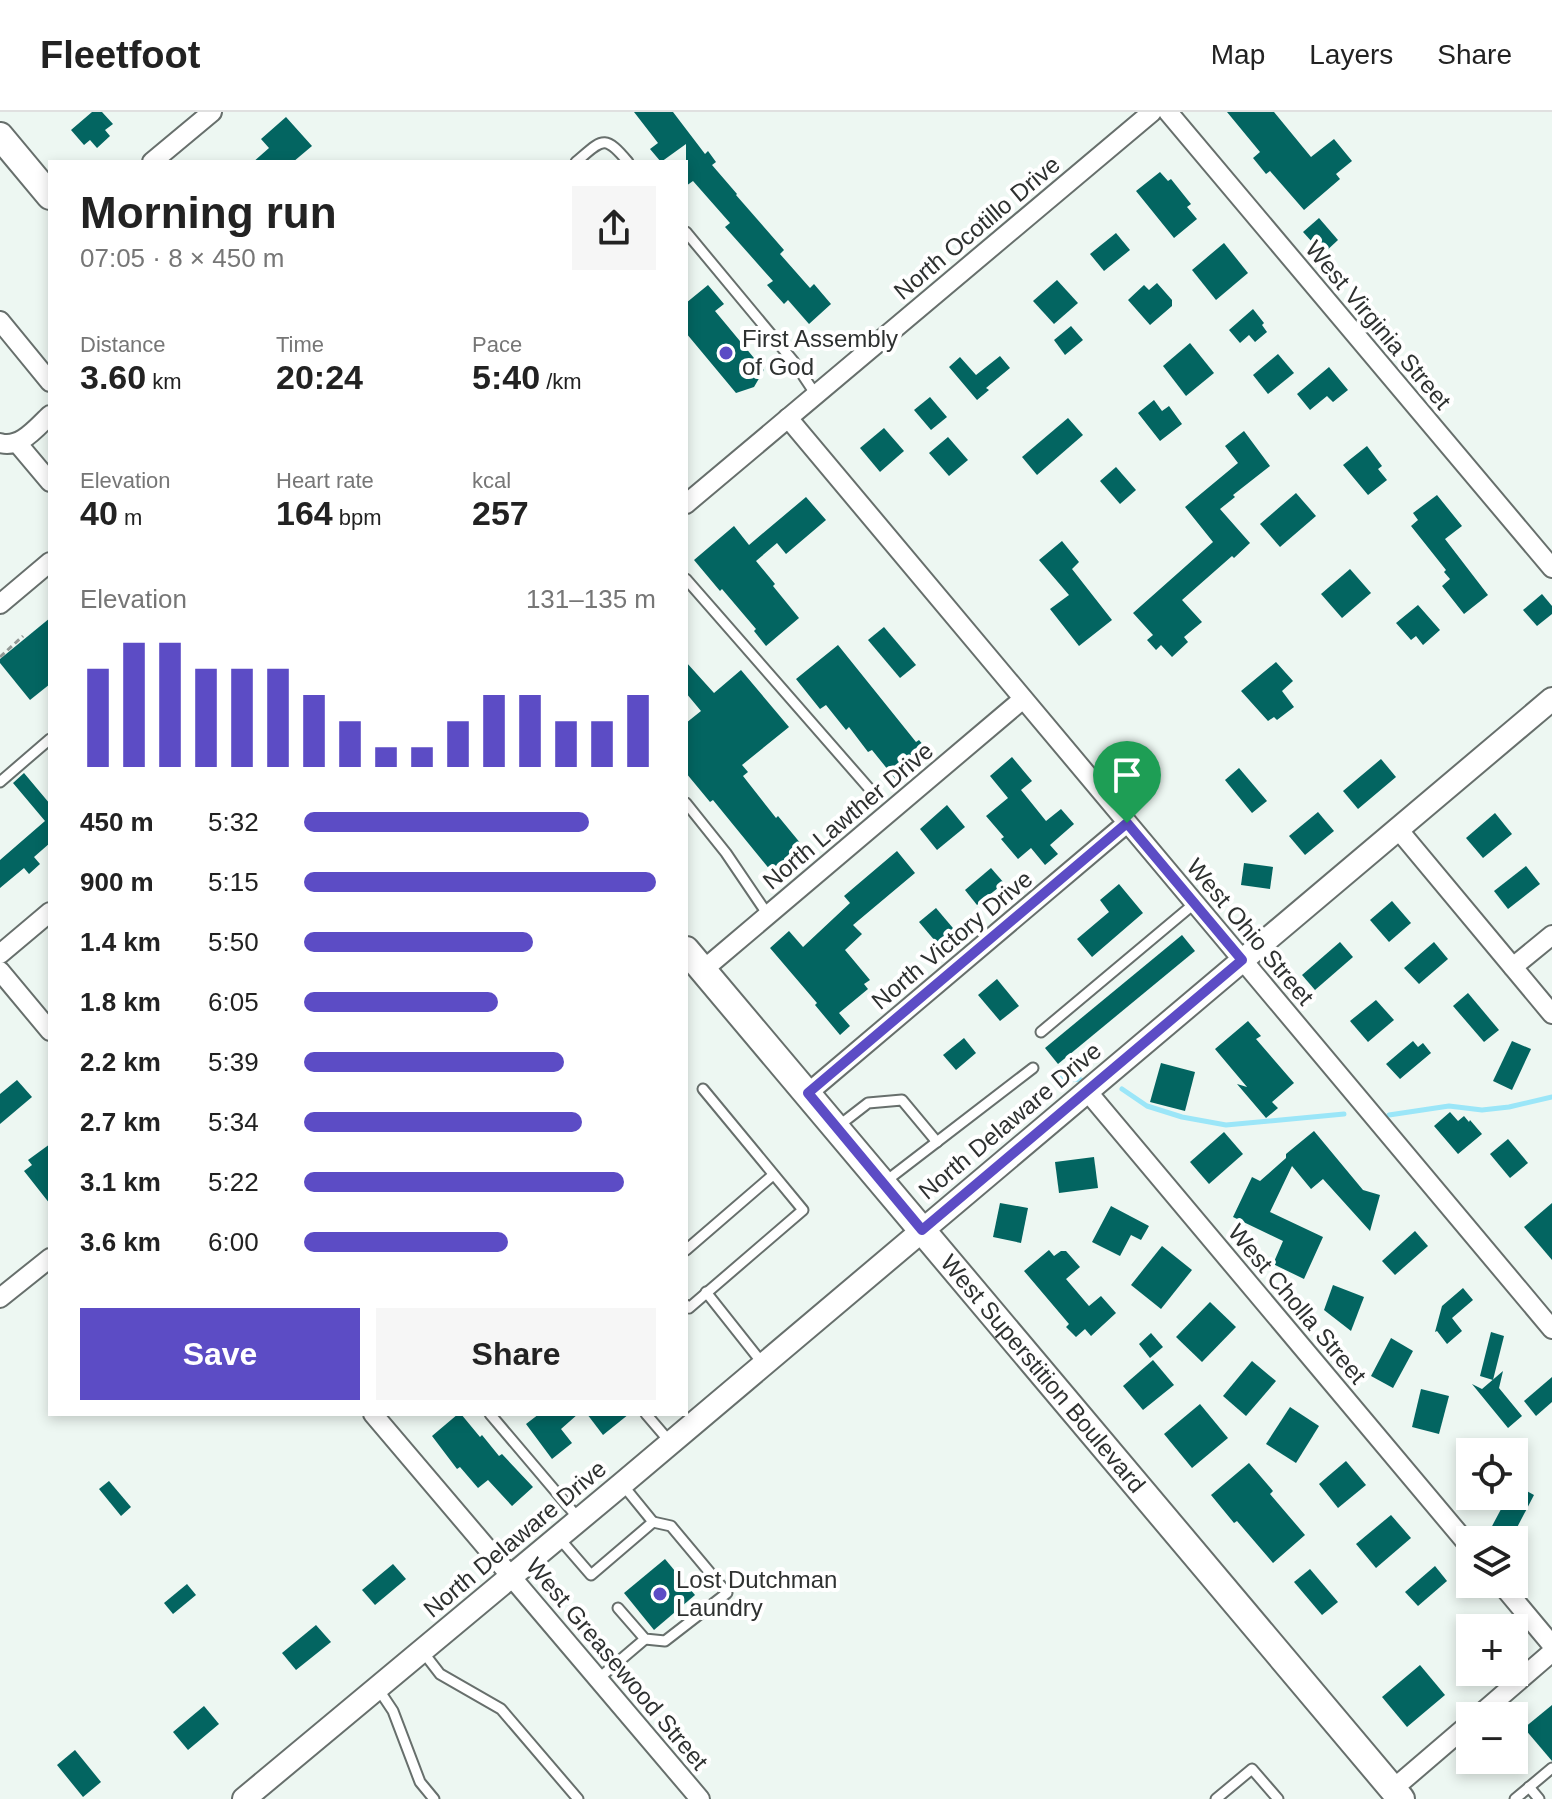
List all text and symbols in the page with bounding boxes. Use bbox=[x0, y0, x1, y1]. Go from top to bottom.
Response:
text: Fleetfoot bbox=[40, 34, 200, 76]
text: Map bbox=[1211, 39, 1265, 70]
text: Layers bbox=[1309, 39, 1393, 70]
text: Share bbox=[1437, 39, 1512, 70]
street label: North Ocotillo Drive bbox=[888, 150, 1065, 305]
button: share bbox=[572, 186, 656, 270]
text: Morning run bbox=[80, 188, 337, 237]
street label: West Virginia Street bbox=[1300, 235, 1457, 415]
text: 07:05 · 8 × 450 m bbox=[80, 243, 285, 273]
place label: First Assembly of God bbox=[742, 325, 898, 380]
text: Distance bbox=[80, 332, 166, 357]
text: Time bbox=[276, 332, 324, 357]
text: Pace bbox=[472, 332, 522, 357]
marker: First Assembly of God bbox=[717, 344, 735, 362]
text: 3.60 bbox=[80, 358, 146, 396]
text: 20:24 bbox=[276, 358, 363, 396]
text: 5:40 bbox=[472, 358, 540, 396]
text: km bbox=[146, 369, 182, 394]
text: /km bbox=[540, 369, 582, 394]
text: Elevation bbox=[80, 468, 171, 493]
text: Heart rate bbox=[276, 468, 374, 493]
text: kcal bbox=[472, 468, 511, 493]
text: 40 bbox=[80, 494, 118, 532]
text: 164 bbox=[276, 494, 333, 532]
text: 257 bbox=[472, 494, 529, 532]
text: m bbox=[118, 505, 142, 530]
text: bpm bbox=[333, 505, 382, 530]
text: Elevation bbox=[80, 584, 187, 614]
text: 131–135 m bbox=[526, 584, 656, 614]
street label: North Lawther Drive bbox=[757, 737, 938, 895]
pin bbox=[1093, 741, 1161, 823]
icon: arrive bbox=[1105, 753, 1149, 797]
text: 450 m bbox=[80, 807, 154, 837]
text: 5:32 bbox=[208, 807, 259, 837]
street label: West Ohio Street bbox=[1181, 853, 1320, 1010]
street label: North Victory Drive bbox=[866, 865, 1037, 1015]
text: 900 m bbox=[80, 867, 154, 897]
text: 5:15 bbox=[208, 867, 259, 897]
text: 1.4 km bbox=[80, 927, 161, 957]
text: 5:50 bbox=[208, 927, 259, 957]
text: 1.8 km bbox=[80, 987, 161, 1017]
text: 6:05 bbox=[208, 987, 259, 1017]
street label: North Delaware Drive bbox=[913, 1037, 1106, 1205]
text: 2.2 km bbox=[80, 1047, 161, 1077]
text: 5:39 bbox=[208, 1047, 259, 1077]
text: 2.7 km bbox=[80, 1107, 161, 1137]
text: 5:34 bbox=[208, 1107, 259, 1137]
text: 3.1 km bbox=[80, 1167, 161, 1197]
text: 5:22 bbox=[208, 1167, 259, 1197]
street label: West Cholla Street bbox=[1223, 1219, 1372, 1389]
text: 3.6 km bbox=[80, 1227, 161, 1257]
text: 6:00 bbox=[208, 1227, 259, 1257]
street label: West Superstition Boulevard bbox=[935, 1249, 1151, 1498]
button: Save bbox=[80, 1308, 360, 1400]
button: Share bbox=[376, 1308, 656, 1400]
map controls bbox=[1456, 1438, 1528, 1774]
button: locate bbox=[1456, 1438, 1528, 1510]
street label: North Delaware Drive bbox=[418, 1455, 611, 1623]
button: layers bbox=[1456, 1526, 1528, 1598]
street label: West Greasewood Street bbox=[521, 1552, 714, 1775]
place label: Lost Dutchman Laundry bbox=[676, 1566, 837, 1621]
marker: Lost Dutchman Laundry bbox=[651, 1585, 669, 1603]
button: + bbox=[1456, 1614, 1528, 1686]
button: − bbox=[1456, 1702, 1528, 1774]

